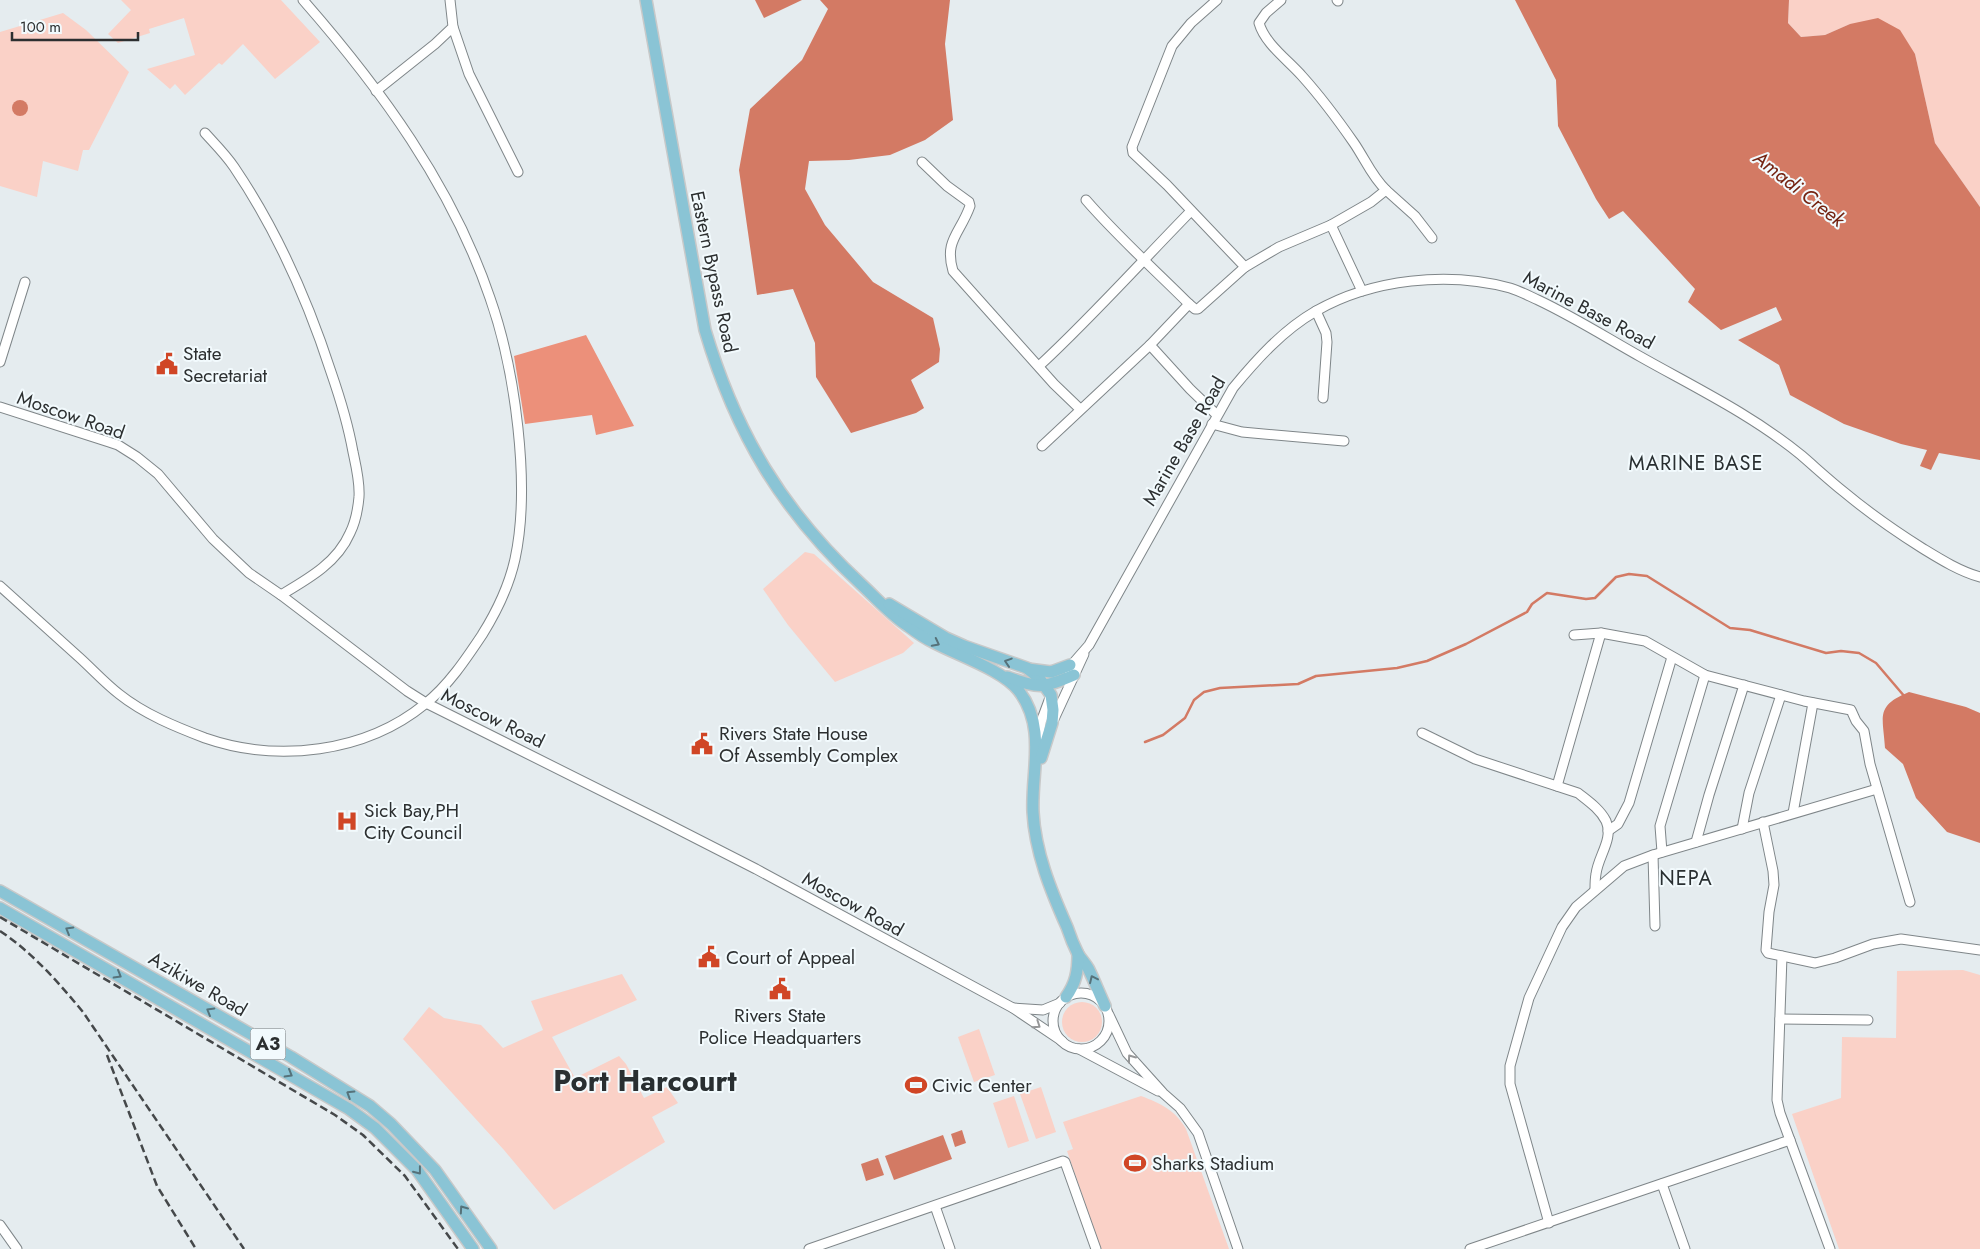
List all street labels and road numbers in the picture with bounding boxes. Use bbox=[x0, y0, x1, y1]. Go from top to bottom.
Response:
street label: Eastern Bypass Road bbox=[684, 189, 744, 355]
street label: Marine Base Road bbox=[1519, 264, 1659, 356]
street label: Marine Base Road bbox=[1136, 371, 1232, 511]
street label: Moscow Road bbox=[14, 384, 128, 446]
street label: Moscow Road bbox=[437, 681, 549, 755]
street label: Moscow Road bbox=[797, 865, 909, 943]
street label: Azikiwe Road bbox=[144, 945, 252, 1023]
road number: A3 bbox=[250, 1028, 286, 1060]

